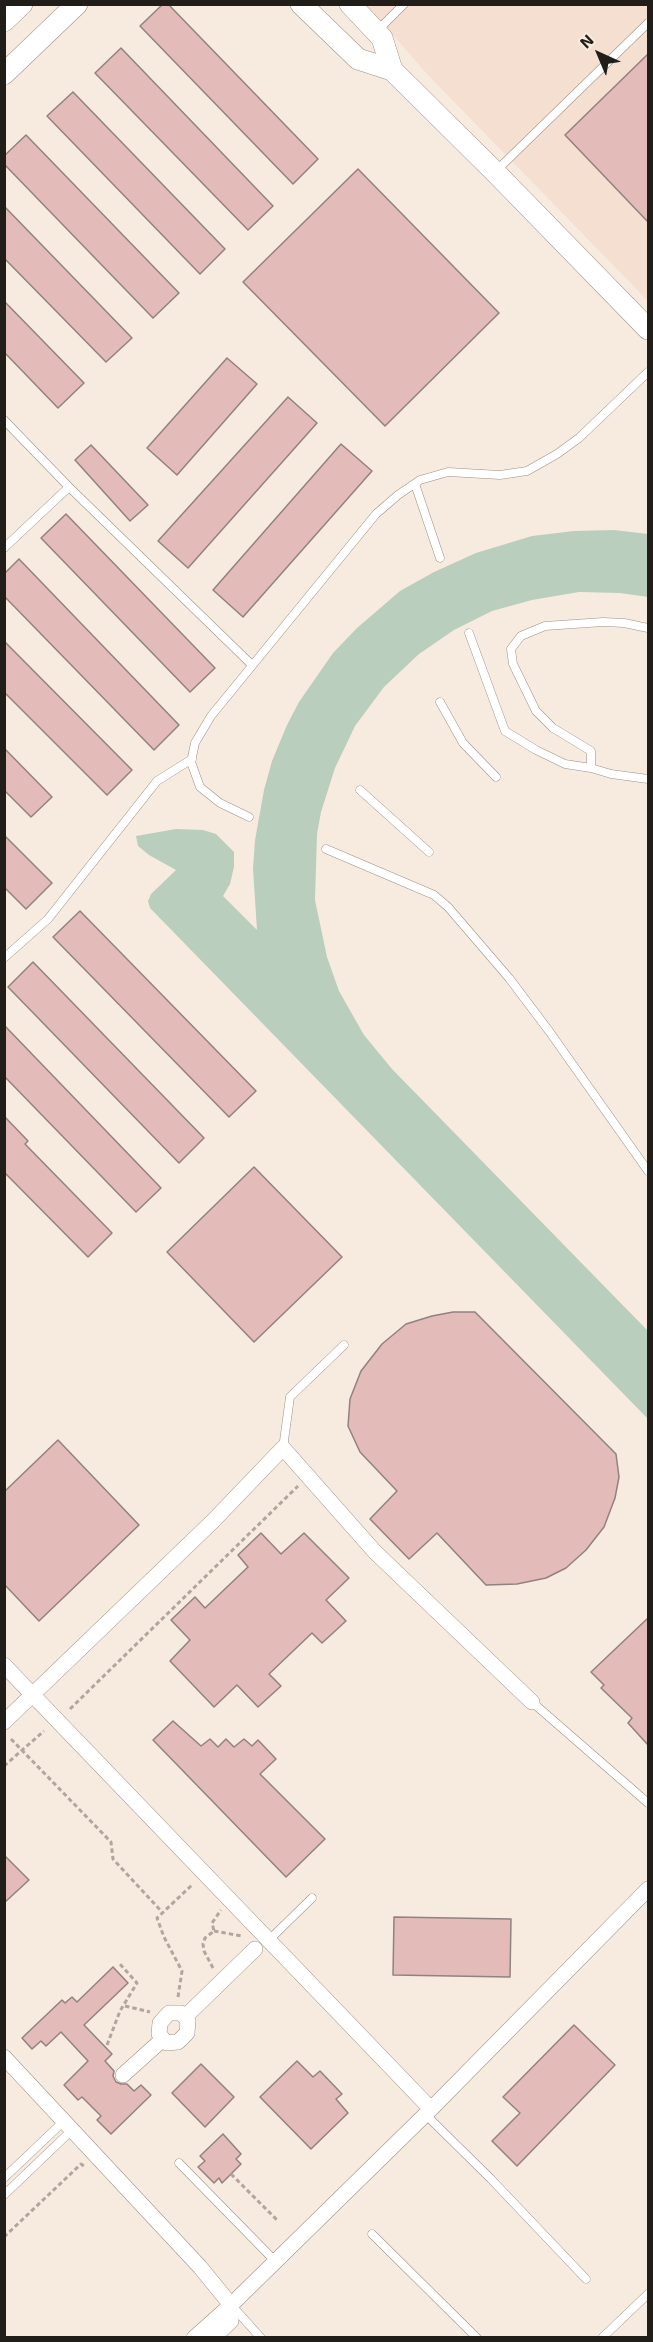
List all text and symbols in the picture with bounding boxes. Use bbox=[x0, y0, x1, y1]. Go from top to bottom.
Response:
north arrow bbox=[569, 24, 629, 84]
text: N bbox=[575, 30, 597, 52]

